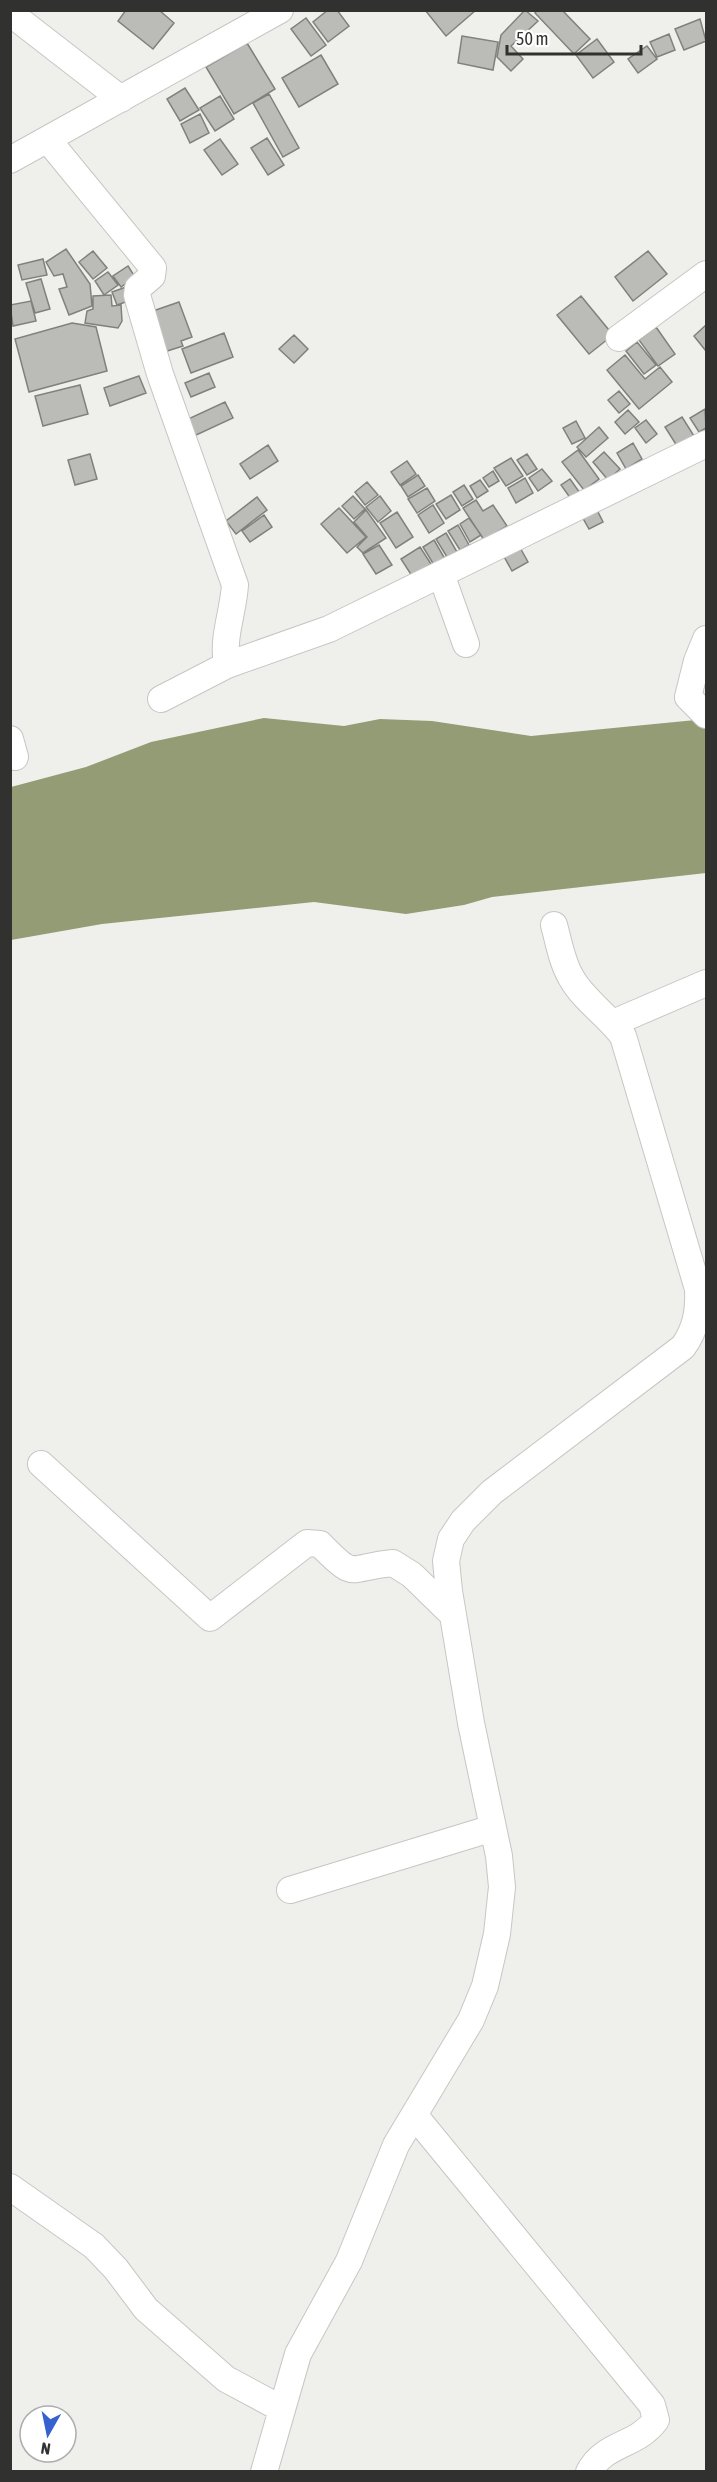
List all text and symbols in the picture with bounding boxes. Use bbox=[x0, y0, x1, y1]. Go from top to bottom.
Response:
scale bar bbox=[507, 18, 640, 56]
text: 50 m bbox=[516, 28, 548, 49]
north arrow bbox=[18, 2404, 78, 2464]
text: N bbox=[40, 2439, 52, 2458]

